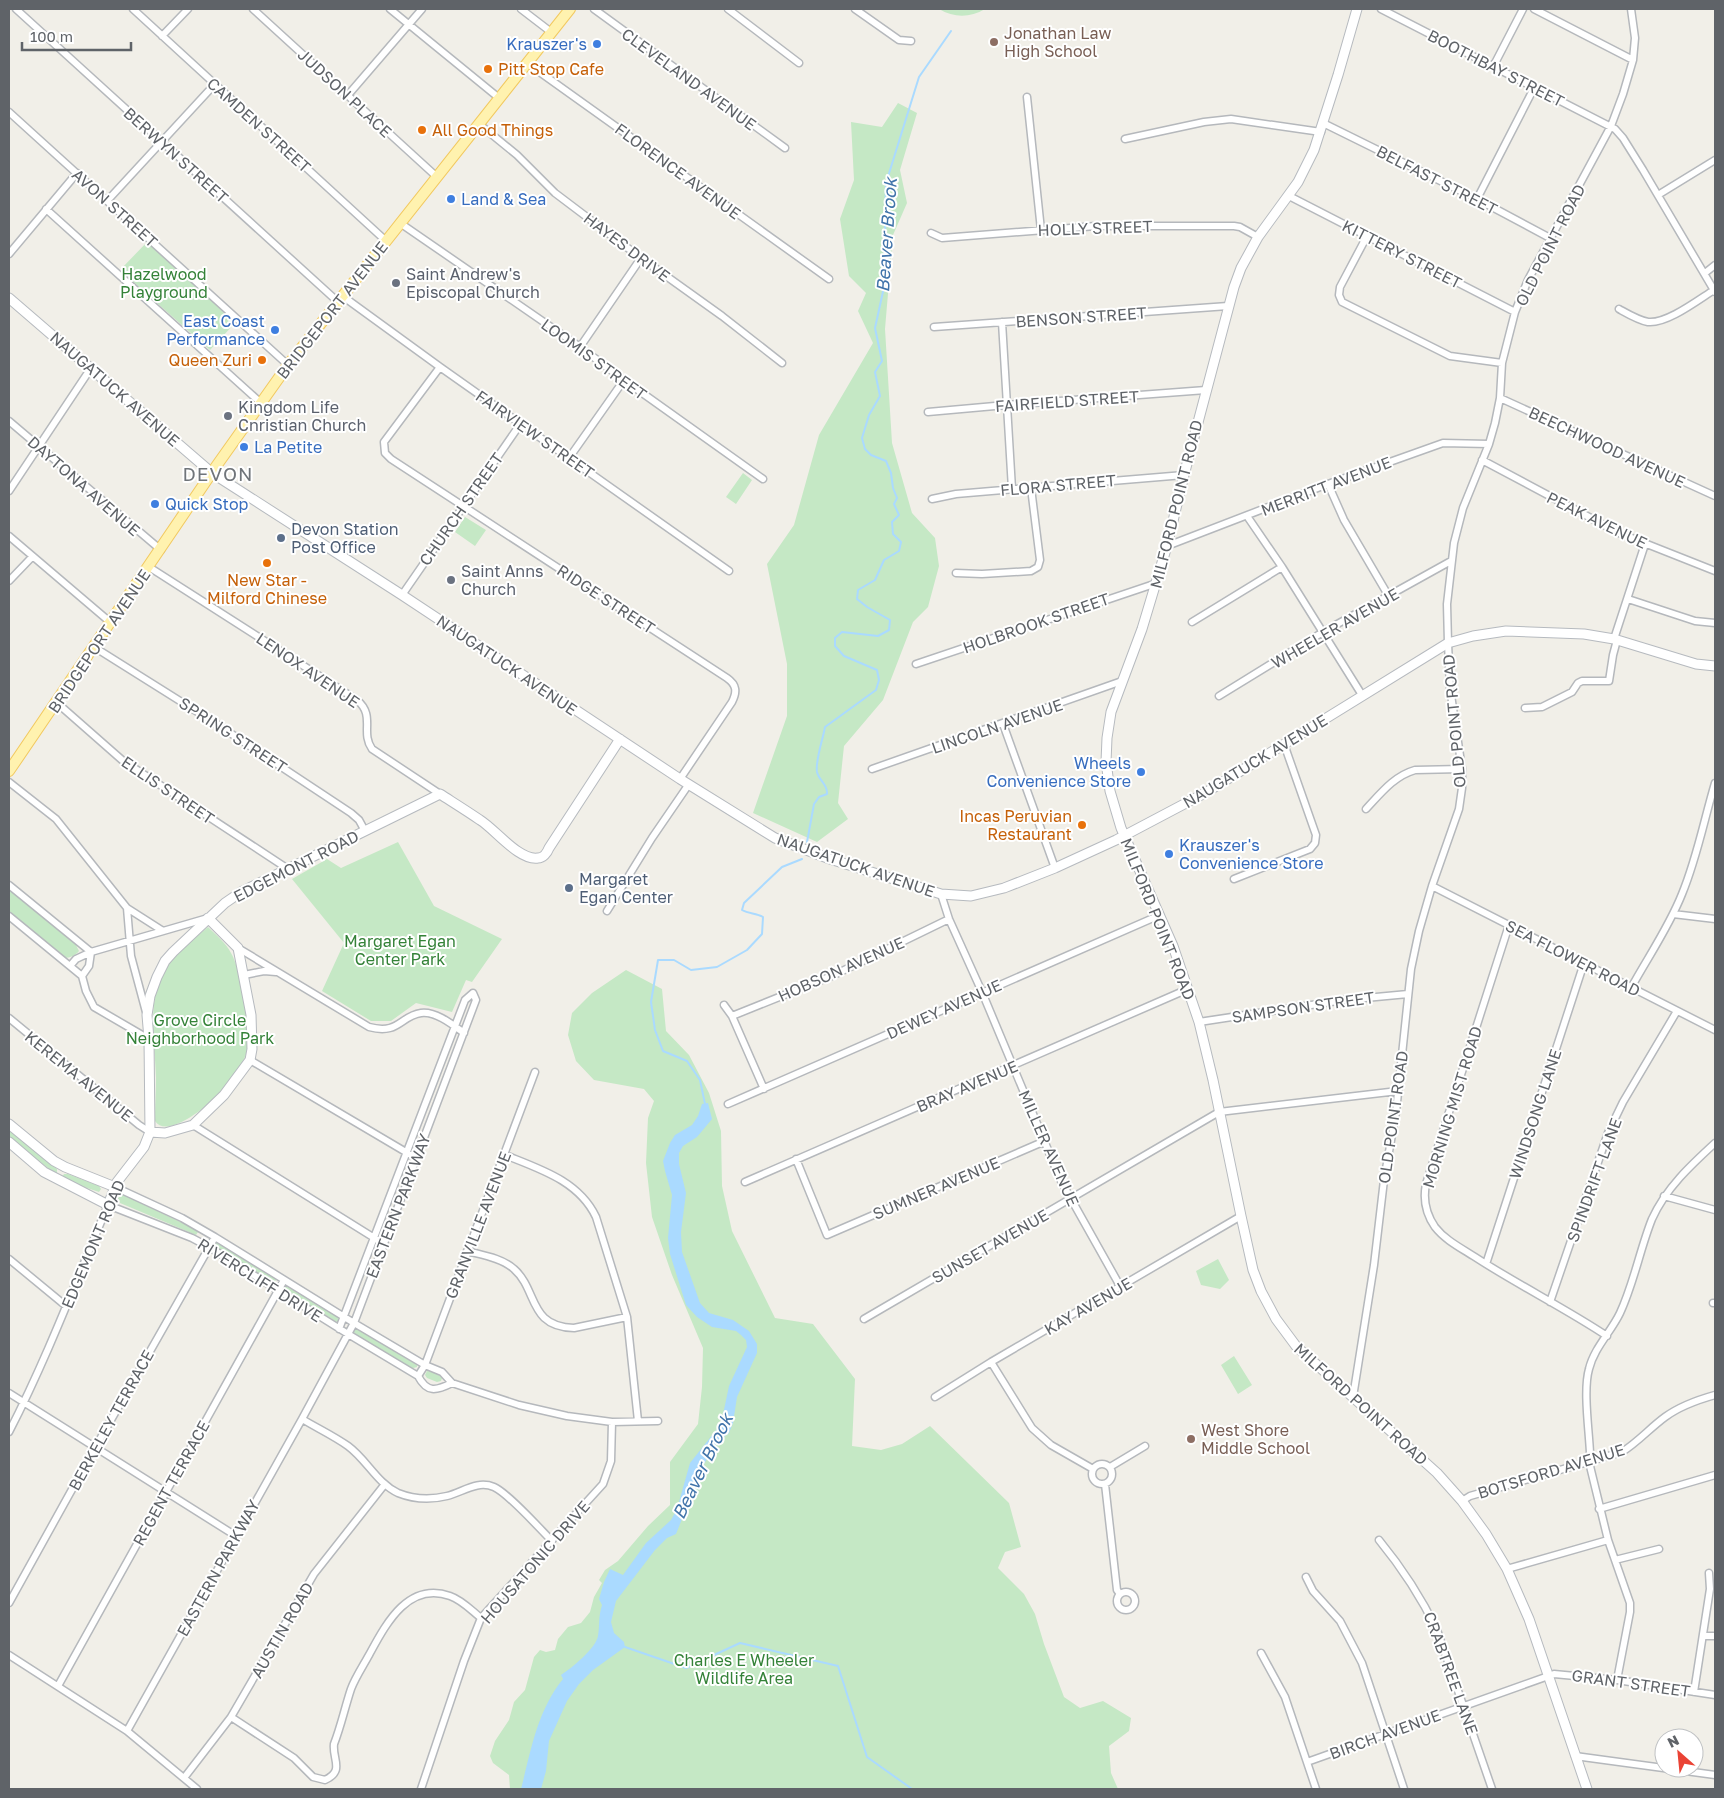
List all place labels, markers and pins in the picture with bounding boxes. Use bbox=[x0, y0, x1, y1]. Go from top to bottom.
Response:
place label: Jonathan Law High School bbox=[1004, 23, 1111, 61]
place label: Krauszer's bbox=[506, 34, 587, 54]
marker: Jonathan Law High School bbox=[988, 36, 1000, 48]
marker: Krauszer's bbox=[591, 38, 603, 50]
place label: Pitt Stop Cafe bbox=[498, 59, 604, 79]
marker: Pitt Stop Cafe bbox=[482, 63, 494, 75]
place label: All Good Things bbox=[432, 120, 553, 140]
marker: All Good Things bbox=[416, 124, 428, 136]
place label: Land & Sea bbox=[461, 189, 546, 209]
marker: Land & Sea bbox=[445, 193, 457, 205]
place label: Saint Andrew's Episcopal Church bbox=[406, 264, 540, 302]
marker: Saint Andrew's Episcopal Church bbox=[390, 277, 402, 289]
place label: East Coast Performance bbox=[166, 311, 265, 349]
marker: East Coast Performance bbox=[269, 324, 281, 336]
place label: Queen Zuri bbox=[169, 350, 252, 370]
marker: Queen Zuri bbox=[256, 354, 268, 366]
place label: Kingdom Life Cnristian Church bbox=[238, 397, 366, 435]
marker: Kingdom Life Cnristian Church bbox=[222, 410, 234, 422]
place label: La Petite bbox=[254, 437, 322, 457]
marker: La Petite bbox=[238, 441, 250, 453]
place label: Quick Stop bbox=[165, 494, 248, 514]
marker: Quick Stop bbox=[149, 498, 161, 510]
place label: Devon Station Post Office bbox=[291, 519, 399, 557]
marker: Devon Station Post Office bbox=[275, 532, 287, 544]
marker: New Star - Milford Chinese bbox=[261, 557, 273, 569]
place label: Saint Anns Church bbox=[461, 561, 544, 599]
place label: New Star - Milford Chinese bbox=[207, 570, 327, 608]
marker: Saint Anns Church bbox=[445, 574, 457, 586]
place label: Wheels Convenience Store bbox=[987, 753, 1131, 791]
marker: Wheels Convenience Store bbox=[1135, 766, 1147, 778]
place label: Incas Peruvian Restaurant bbox=[959, 806, 1072, 844]
marker: Incas Peruvian Restaurant bbox=[1076, 819, 1088, 831]
place label: Krauszer's Convenience Store bbox=[1179, 835, 1323, 873]
marker: Krauszer's Convenience Store bbox=[1163, 848, 1175, 860]
place label: Margaret Egan Center bbox=[579, 869, 673, 907]
marker: Margaret Egan Center bbox=[563, 882, 575, 894]
place label: West Shore Middle School bbox=[1201, 1420, 1310, 1458]
marker: West Shore Middle School bbox=[1185, 1433, 1197, 1445]

